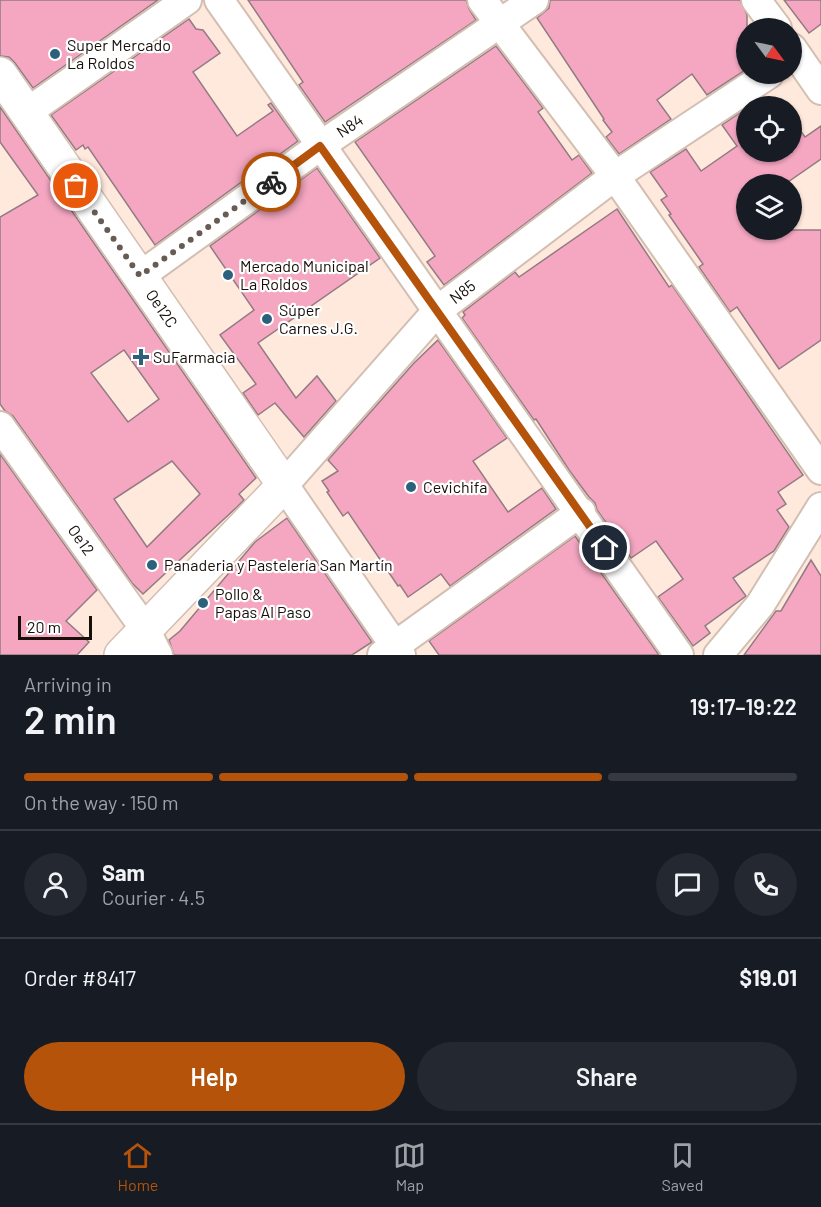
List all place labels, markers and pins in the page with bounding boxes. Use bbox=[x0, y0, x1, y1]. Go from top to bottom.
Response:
place label: Super Mercado La Roldos bbox=[67, 35, 171, 72]
marker: Super Mercado La Roldos bbox=[48, 47, 62, 61]
pin bbox=[50, 160, 101, 211]
place label: Mercado Municipal La Roldos bbox=[240, 256, 369, 293]
marker: Mercado Municipal La Roldos bbox=[221, 268, 235, 282]
place label: Súper Carnes J.G. bbox=[279, 300, 358, 337]
marker: Súper Carnes J.G. bbox=[260, 312, 274, 326]
place label: SuFarmacia bbox=[153, 347, 235, 366]
marker: SuFarmacia bbox=[134, 350, 148, 364]
place label: Cevichifa bbox=[423, 477, 487, 496]
marker: Cevichifa bbox=[404, 480, 418, 494]
pin bbox=[579, 522, 630, 573]
place label: Panaderia y Pastelería San Martín bbox=[164, 555, 393, 574]
marker: Panaderia y Pastelería San Martín bbox=[145, 558, 159, 572]
place label: Pollo & Papas Al Paso bbox=[215, 584, 311, 621]
marker: Pollo & Papas Al Paso bbox=[196, 596, 210, 610]

